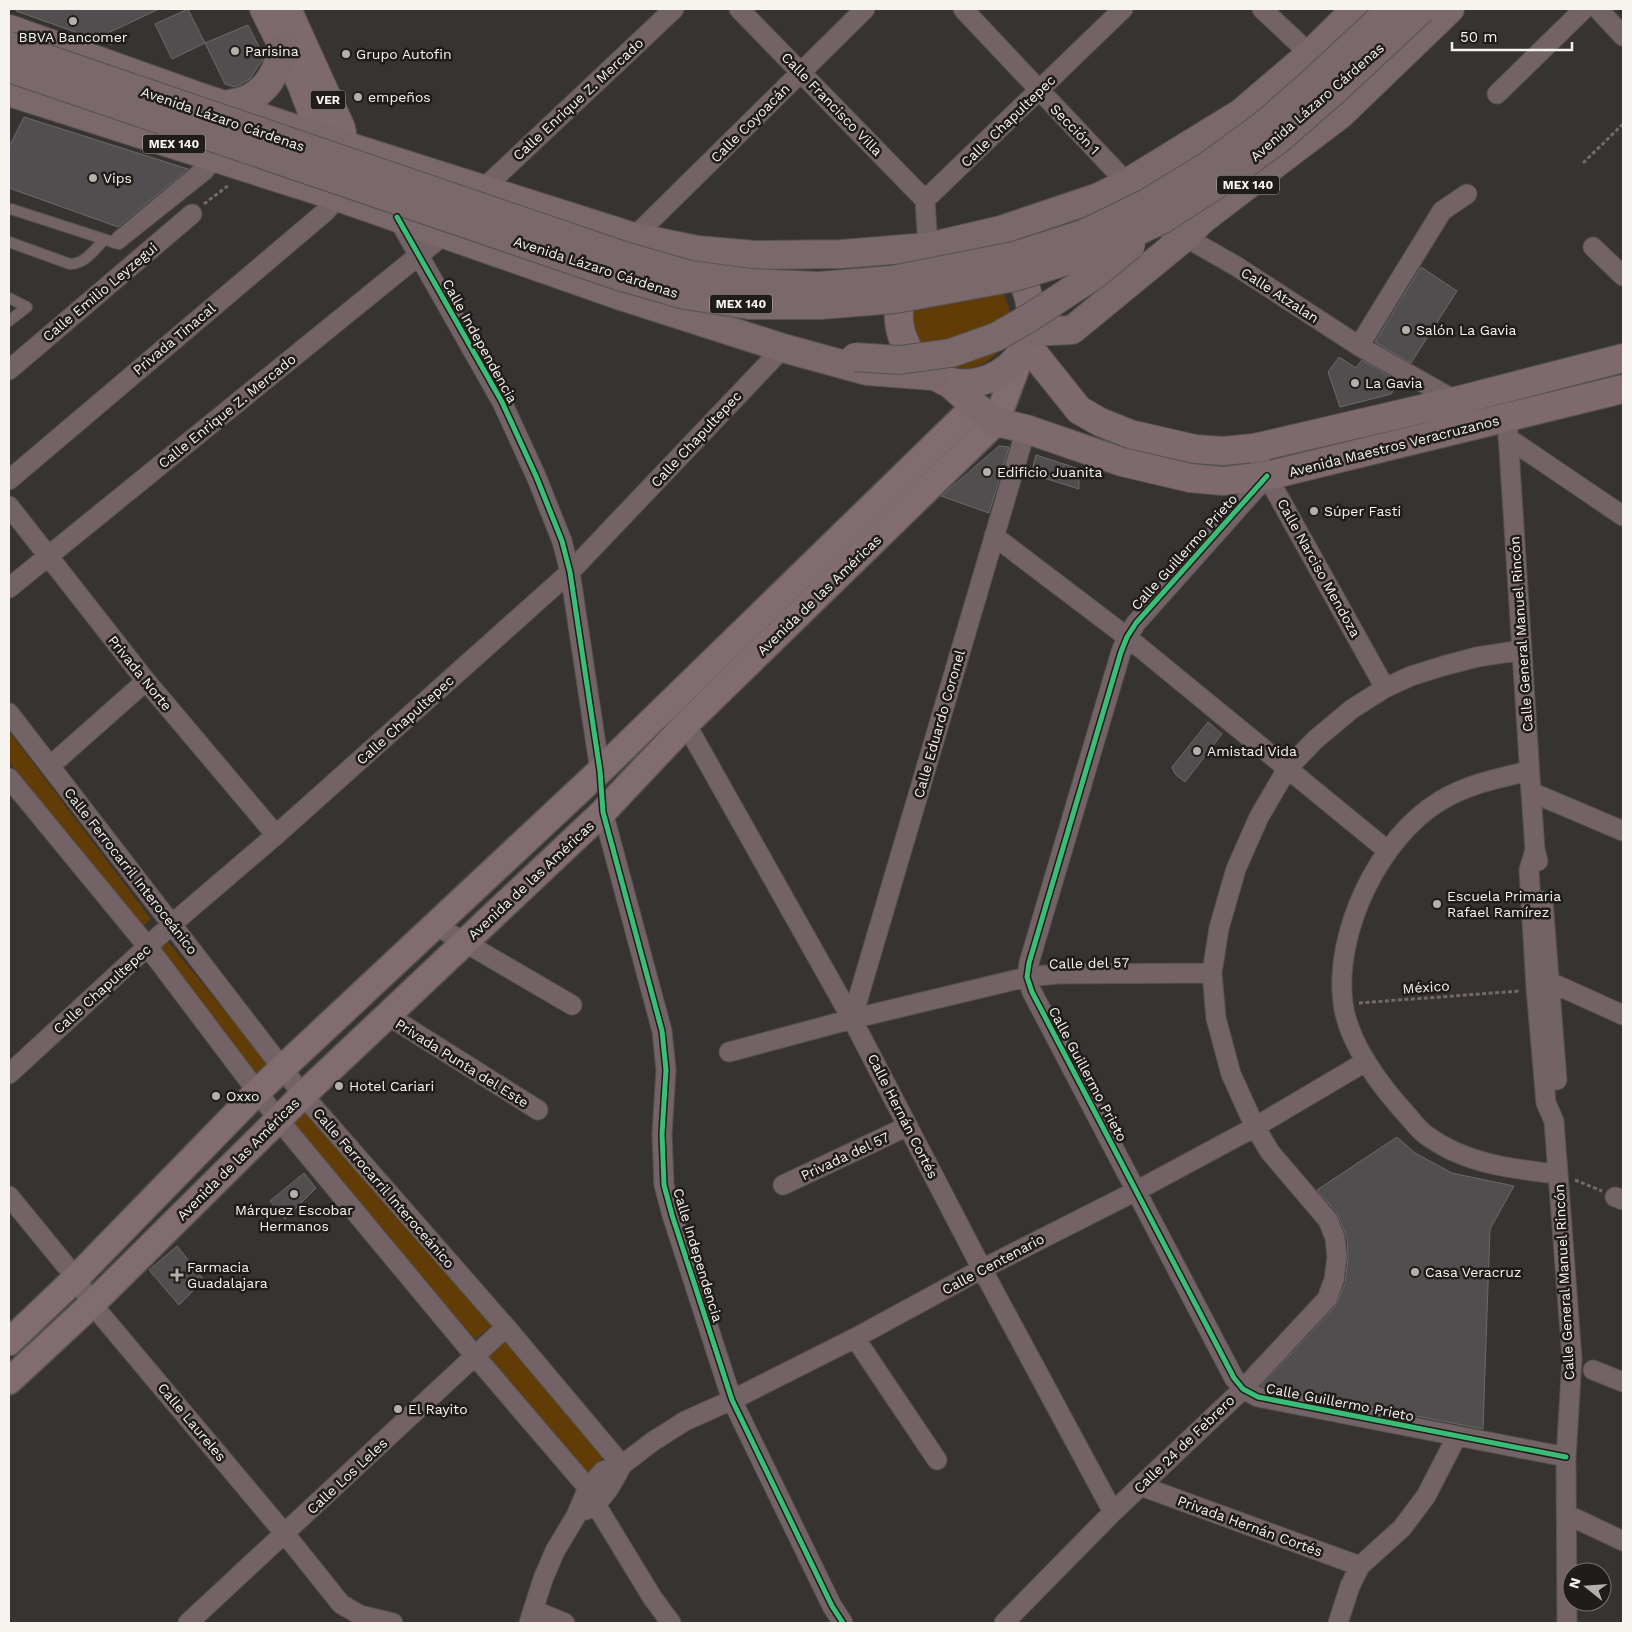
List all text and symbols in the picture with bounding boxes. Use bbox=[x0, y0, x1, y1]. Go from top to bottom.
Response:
marker: BBVA Bancomer bbox=[67, 15, 79, 27]
scale bar bbox=[1452, 20, 1572, 52]
text: 50 m bbox=[1460, 28, 1497, 46]
place label: BBVA Bancomer bbox=[19, 29, 128, 45]
street label: Calle Enrique Z. Mercado bbox=[510, 35, 646, 163]
street label: Avenida Lázaro Cárdenas bbox=[1247, 40, 1387, 164]
place label: Parisina bbox=[245, 43, 299, 59]
marker: Parisina bbox=[229, 45, 241, 57]
place label: Grupo Autofin bbox=[356, 46, 452, 62]
marker: Grupo Autofin bbox=[340, 48, 352, 60]
street label: Calle Francisco Villa bbox=[778, 49, 886, 159]
street label: Calle Chapultepec bbox=[957, 72, 1059, 170]
street label: Calle Coyoacán bbox=[707, 80, 793, 166]
street label: Avenida Lázaro Cárdenas bbox=[139, 83, 307, 155]
place label: empeños bbox=[368, 89, 431, 105]
road number: VER bbox=[310, 90, 346, 110]
marker: empeños bbox=[352, 91, 364, 103]
street label: Sección 1 bbox=[1047, 101, 1103, 157]
road number: MEX 140 bbox=[143, 134, 205, 154]
place label: Vips bbox=[103, 170, 132, 186]
marker: Vips bbox=[87, 172, 99, 184]
road number: MEX 140 bbox=[1217, 176, 1279, 194]
street label: Avenida Lázaro Cárdenas bbox=[512, 233, 680, 301]
street label: Calle Emilio Leyzegui bbox=[40, 239, 160, 345]
street label: Calle Atzalan bbox=[1238, 264, 1322, 326]
street label: Calle Independencia bbox=[439, 276, 521, 406]
road number: MEX 140 bbox=[710, 294, 772, 314]
street label: Privada Tinacal bbox=[130, 300, 219, 378]
place label: Salón La Gavia bbox=[1416, 322, 1516, 338]
marker: Salón La Gavia bbox=[1400, 324, 1412, 336]
street label: Calle Enrique Z. Mercado bbox=[155, 351, 299, 471]
place label: La Gavia bbox=[1365, 375, 1423, 391]
marker: La Gavia bbox=[1349, 377, 1361, 389]
street label: Calle Chapultepec bbox=[647, 388, 745, 490]
street label: Avenida Maestros Veracruzanos bbox=[1287, 412, 1501, 480]
place label: Edificio Juanita bbox=[997, 464, 1102, 480]
marker: Edificio Juanita bbox=[981, 466, 993, 478]
street label: Calle Guillermo Prieto bbox=[1128, 491, 1240, 613]
street label: Calle Narciso Mendoza bbox=[1274, 496, 1364, 640]
place label: Súper Fasti bbox=[1324, 503, 1401, 519]
marker: Súper Fasti bbox=[1308, 505, 1320, 517]
street label: Avenida de las Américas bbox=[754, 531, 884, 659]
street label: Calle General Manuel Rincón bbox=[1506, 536, 1536, 732]
street label: Privada Norte bbox=[105, 632, 175, 714]
street label: Calle Eduardo Coronel bbox=[910, 647, 968, 800]
street label: Calle Chapultepec bbox=[353, 672, 457, 768]
place label: Amistad Vida bbox=[1207, 743, 1297, 759]
marker: Amistad Vida bbox=[1191, 745, 1203, 757]
street label: Calle Ferrocarril Interoceánico bbox=[61, 785, 201, 957]
street label: Avenida de las Américas bbox=[465, 817, 597, 943]
place label: Escuela Primaria Rafael Ramírez bbox=[1447, 888, 1561, 920]
marker: Escuela Primaria Rafael Ramírez bbox=[1431, 898, 1443, 910]
street label: Calle Chapultepec bbox=[50, 941, 154, 1037]
street label: Calle del 57 bbox=[1049, 954, 1129, 972]
street label: México bbox=[1402, 977, 1450, 997]
street label: Calle Guillermo Prieto bbox=[1046, 1004, 1130, 1144]
street label: Privada Punta del Este bbox=[393, 1015, 531, 1111]
street label: Calle Hernán Cortés bbox=[865, 1051, 941, 1181]
place label: Hotel Cariari bbox=[349, 1078, 434, 1094]
marker: Hotel Cariari bbox=[333, 1080, 345, 1092]
place label: Oxxo bbox=[226, 1088, 259, 1104]
marker: Oxxo bbox=[210, 1090, 222, 1102]
street label: Avenida de las Américas bbox=[174, 1095, 302, 1223]
street label: Calle Ferrocarril Interoceánico bbox=[310, 1105, 458, 1271]
street label: Privada del 57 bbox=[798, 1128, 892, 1183]
street label: Calle General Manuel Rincón bbox=[1551, 1184, 1577, 1380]
street label: Calle Independencia bbox=[670, 1186, 726, 1324]
marker: Márquez Escobar Hermanos bbox=[288, 1188, 300, 1200]
place label: Márquez Escobar Hermanos bbox=[235, 1202, 353, 1234]
street label: Calle Centenario bbox=[939, 1230, 1047, 1298]
place label: Farmacia Guadalajara bbox=[187, 1259, 268, 1291]
place label: Casa Veracruz bbox=[1425, 1264, 1521, 1280]
marker: Casa Veracruz bbox=[1409, 1266, 1421, 1278]
marker: Farmacia Guadalajara bbox=[171, 1269, 183, 1281]
street label: Calle Laureles bbox=[155, 1380, 229, 1464]
street label: Calle Guillermo Prieto bbox=[1265, 1380, 1415, 1424]
street label: Calle 24 de Febrero bbox=[1130, 1392, 1238, 1496]
place label: El Rayito bbox=[408, 1401, 468, 1417]
marker: El Rayito bbox=[392, 1403, 404, 1415]
street label: Calle Los Leles bbox=[304, 1435, 390, 1517]
street label: Privada Hernán Cortés bbox=[1175, 1492, 1325, 1560]
north arrow bbox=[1562, 1562, 1612, 1612]
text: N bbox=[1565, 1576, 1584, 1590]

